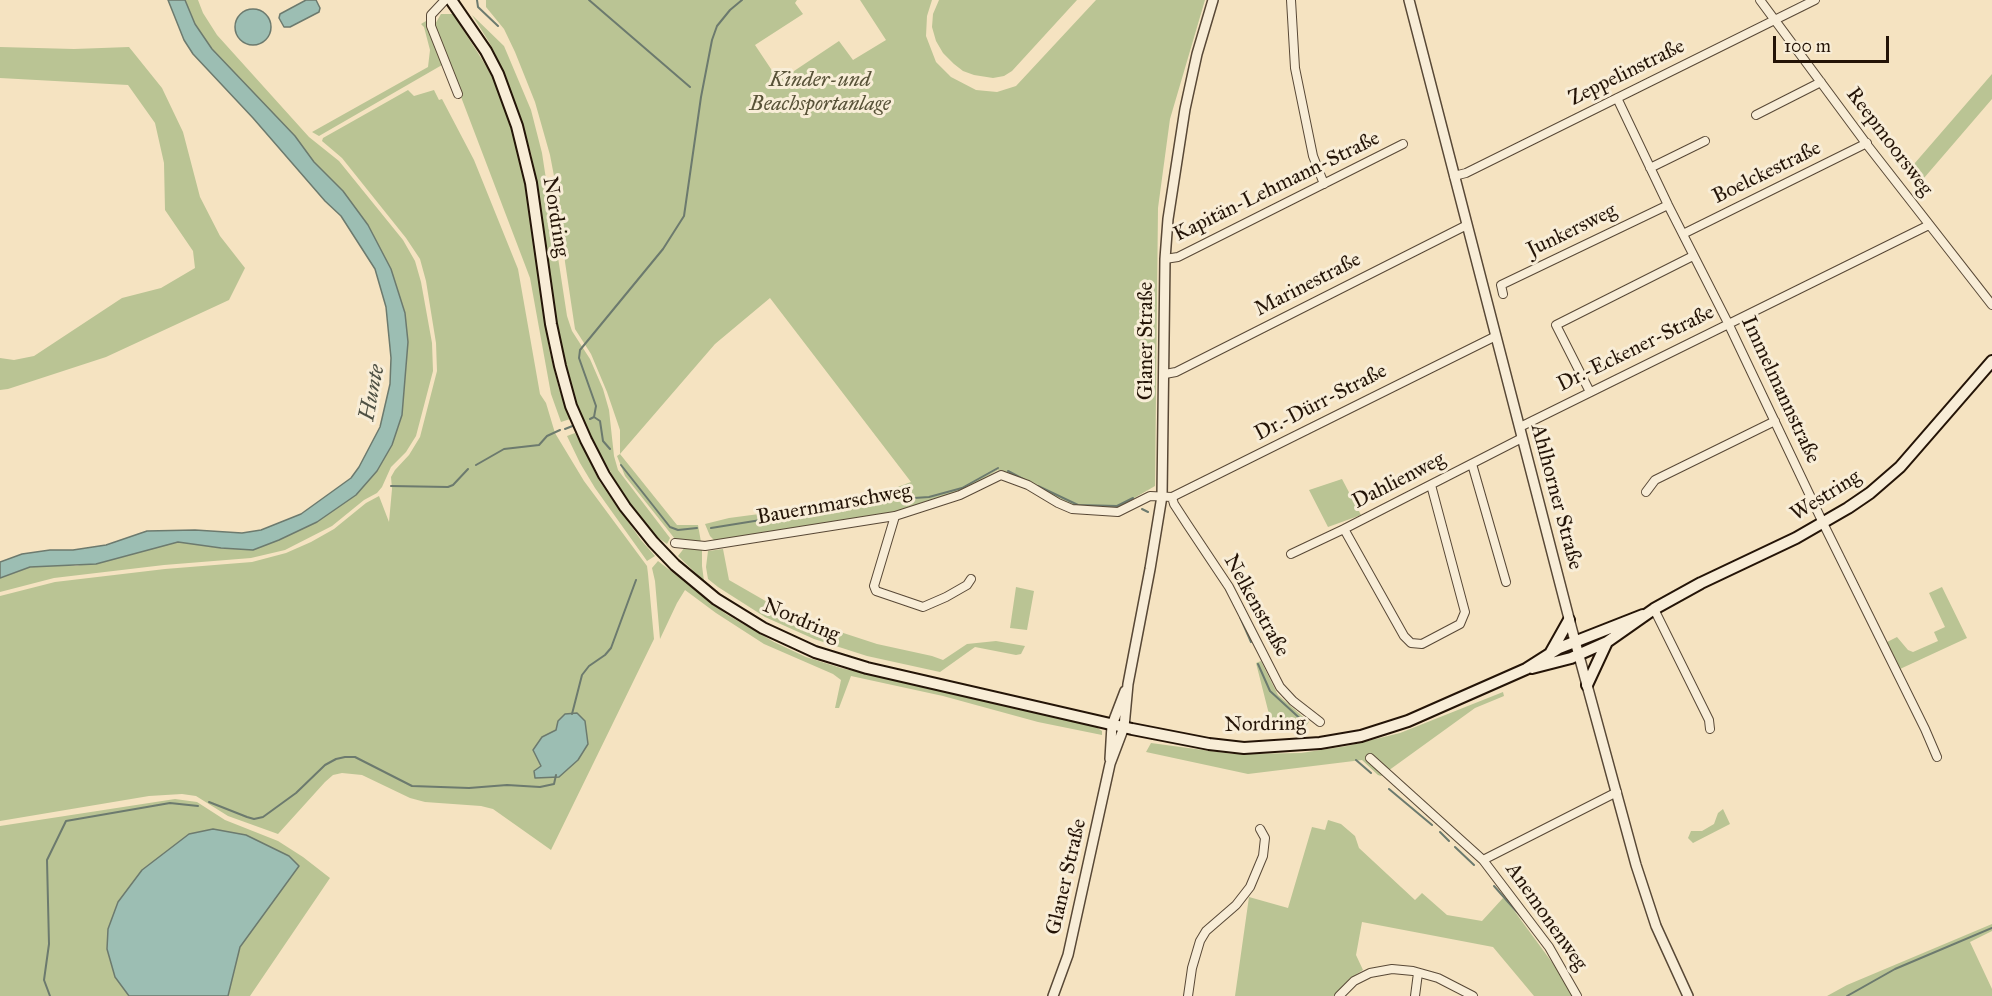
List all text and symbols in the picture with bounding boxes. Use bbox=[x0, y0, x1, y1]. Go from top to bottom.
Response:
scale bar bbox=[1776, 24, 1892, 62]
street label: Zeppelinstraße bbox=[1565, 34, 1689, 112]
text: 100 m bbox=[1784, 35, 1831, 57]
park label: Kinder-und Beachsportanlage bbox=[750, 68, 890, 118]
street label: Reepmoorsweg bbox=[1840, 83, 1938, 201]
street label: Kapitän-Lehmann-Straße bbox=[1170, 126, 1384, 248]
street label: Boelckestraße bbox=[1709, 136, 1825, 210]
street label: Nordring bbox=[536, 175, 574, 259]
street label: Junkersweg bbox=[1523, 199, 1621, 263]
street label: Marinestraße bbox=[1251, 248, 1365, 322]
street label: Glaner Straße bbox=[1134, 282, 1160, 400]
street label: Dr.-Eckener-Straße bbox=[1553, 300, 1719, 398]
street label: Immelmannstraße bbox=[1735, 312, 1825, 468]
street label: Dr.-Dürr-Straße bbox=[1251, 359, 1391, 447]
water label: Hunte bbox=[355, 363, 391, 423]
street label: Ahlhorner Straße bbox=[1524, 421, 1588, 573]
street label: Dahlienweg bbox=[1349, 447, 1449, 515]
street label: Westring bbox=[1786, 465, 1866, 527]
street label: Bauernmarschweg bbox=[755, 479, 913, 531]
street label: Nelkenstraße bbox=[1218, 550, 1294, 662]
street label: Nordring bbox=[759, 594, 843, 648]
street label: Nordring bbox=[1224, 712, 1306, 738]
street label: Glaner Straße bbox=[1041, 817, 1093, 937]
street label: Anemonenweg bbox=[1500, 858, 1592, 976]

